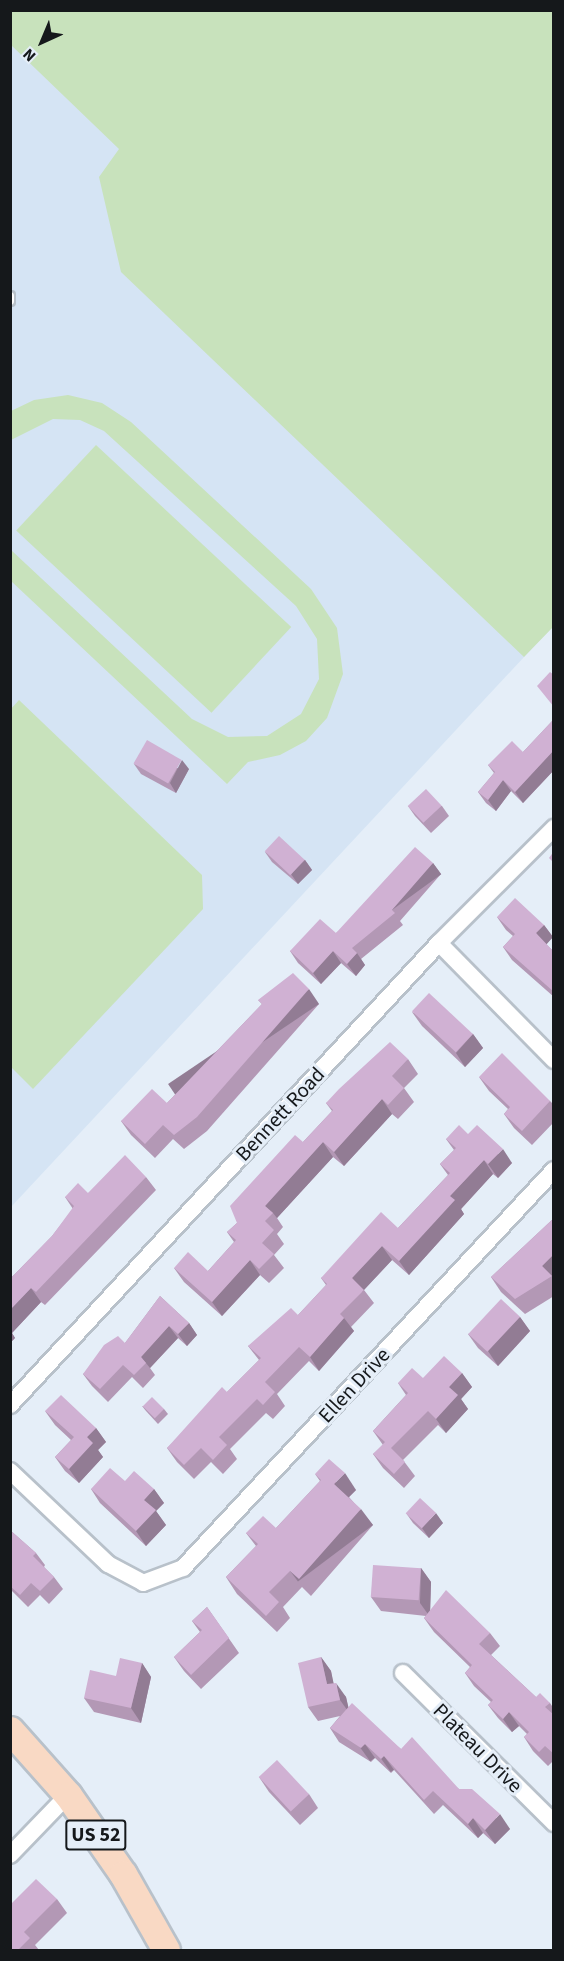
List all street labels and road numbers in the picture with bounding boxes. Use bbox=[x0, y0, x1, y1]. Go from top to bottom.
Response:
street label: Bennett Road bbox=[230, 1062, 330, 1166]
street label: Ellen Drive bbox=[313, 1342, 395, 1428]
street label: Plateau Drive bbox=[428, 1698, 528, 1798]
road number: US 52 bbox=[64, 1818, 128, 1852]

